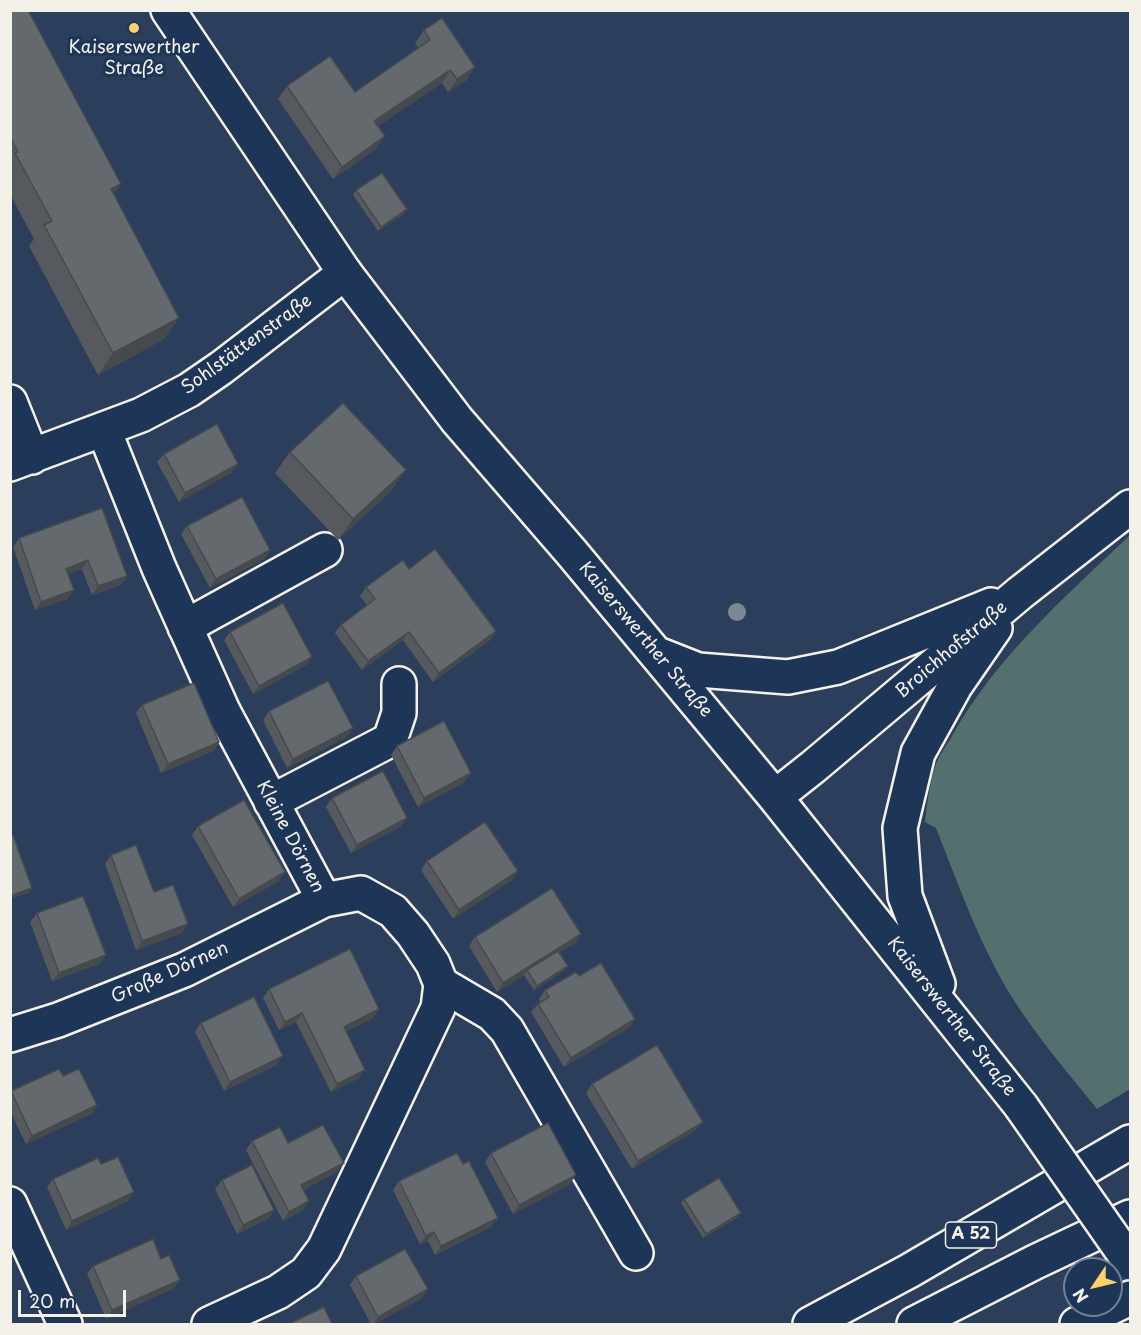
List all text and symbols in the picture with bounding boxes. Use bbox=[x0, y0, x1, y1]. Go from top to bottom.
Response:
marker: Kaiserswerther Straße bbox=[127, 21, 141, 35]
place label: Kaiserswerther Straße bbox=[69, 37, 199, 80]
street label: Sohlstättenstraße bbox=[178, 290, 316, 400]
street label: Kaiserswerther Straße bbox=[574, 558, 716, 722]
street label: Broichhofstraße bbox=[892, 597, 1012, 703]
street label: Kleine Dörnen bbox=[251, 777, 329, 897]
street label: Kaiserswerther Straße bbox=[882, 933, 1020, 1101]
street label: Große Dörnen bbox=[108, 937, 232, 1009]
road number: A 52 bbox=[946, 1222, 996, 1248]
north arrow bbox=[1063, 1257, 1123, 1317]
scale bar bbox=[21, 1278, 129, 1316]
text: N bbox=[1066, 1284, 1093, 1308]
text: 20 m bbox=[29, 1287, 75, 1314]

